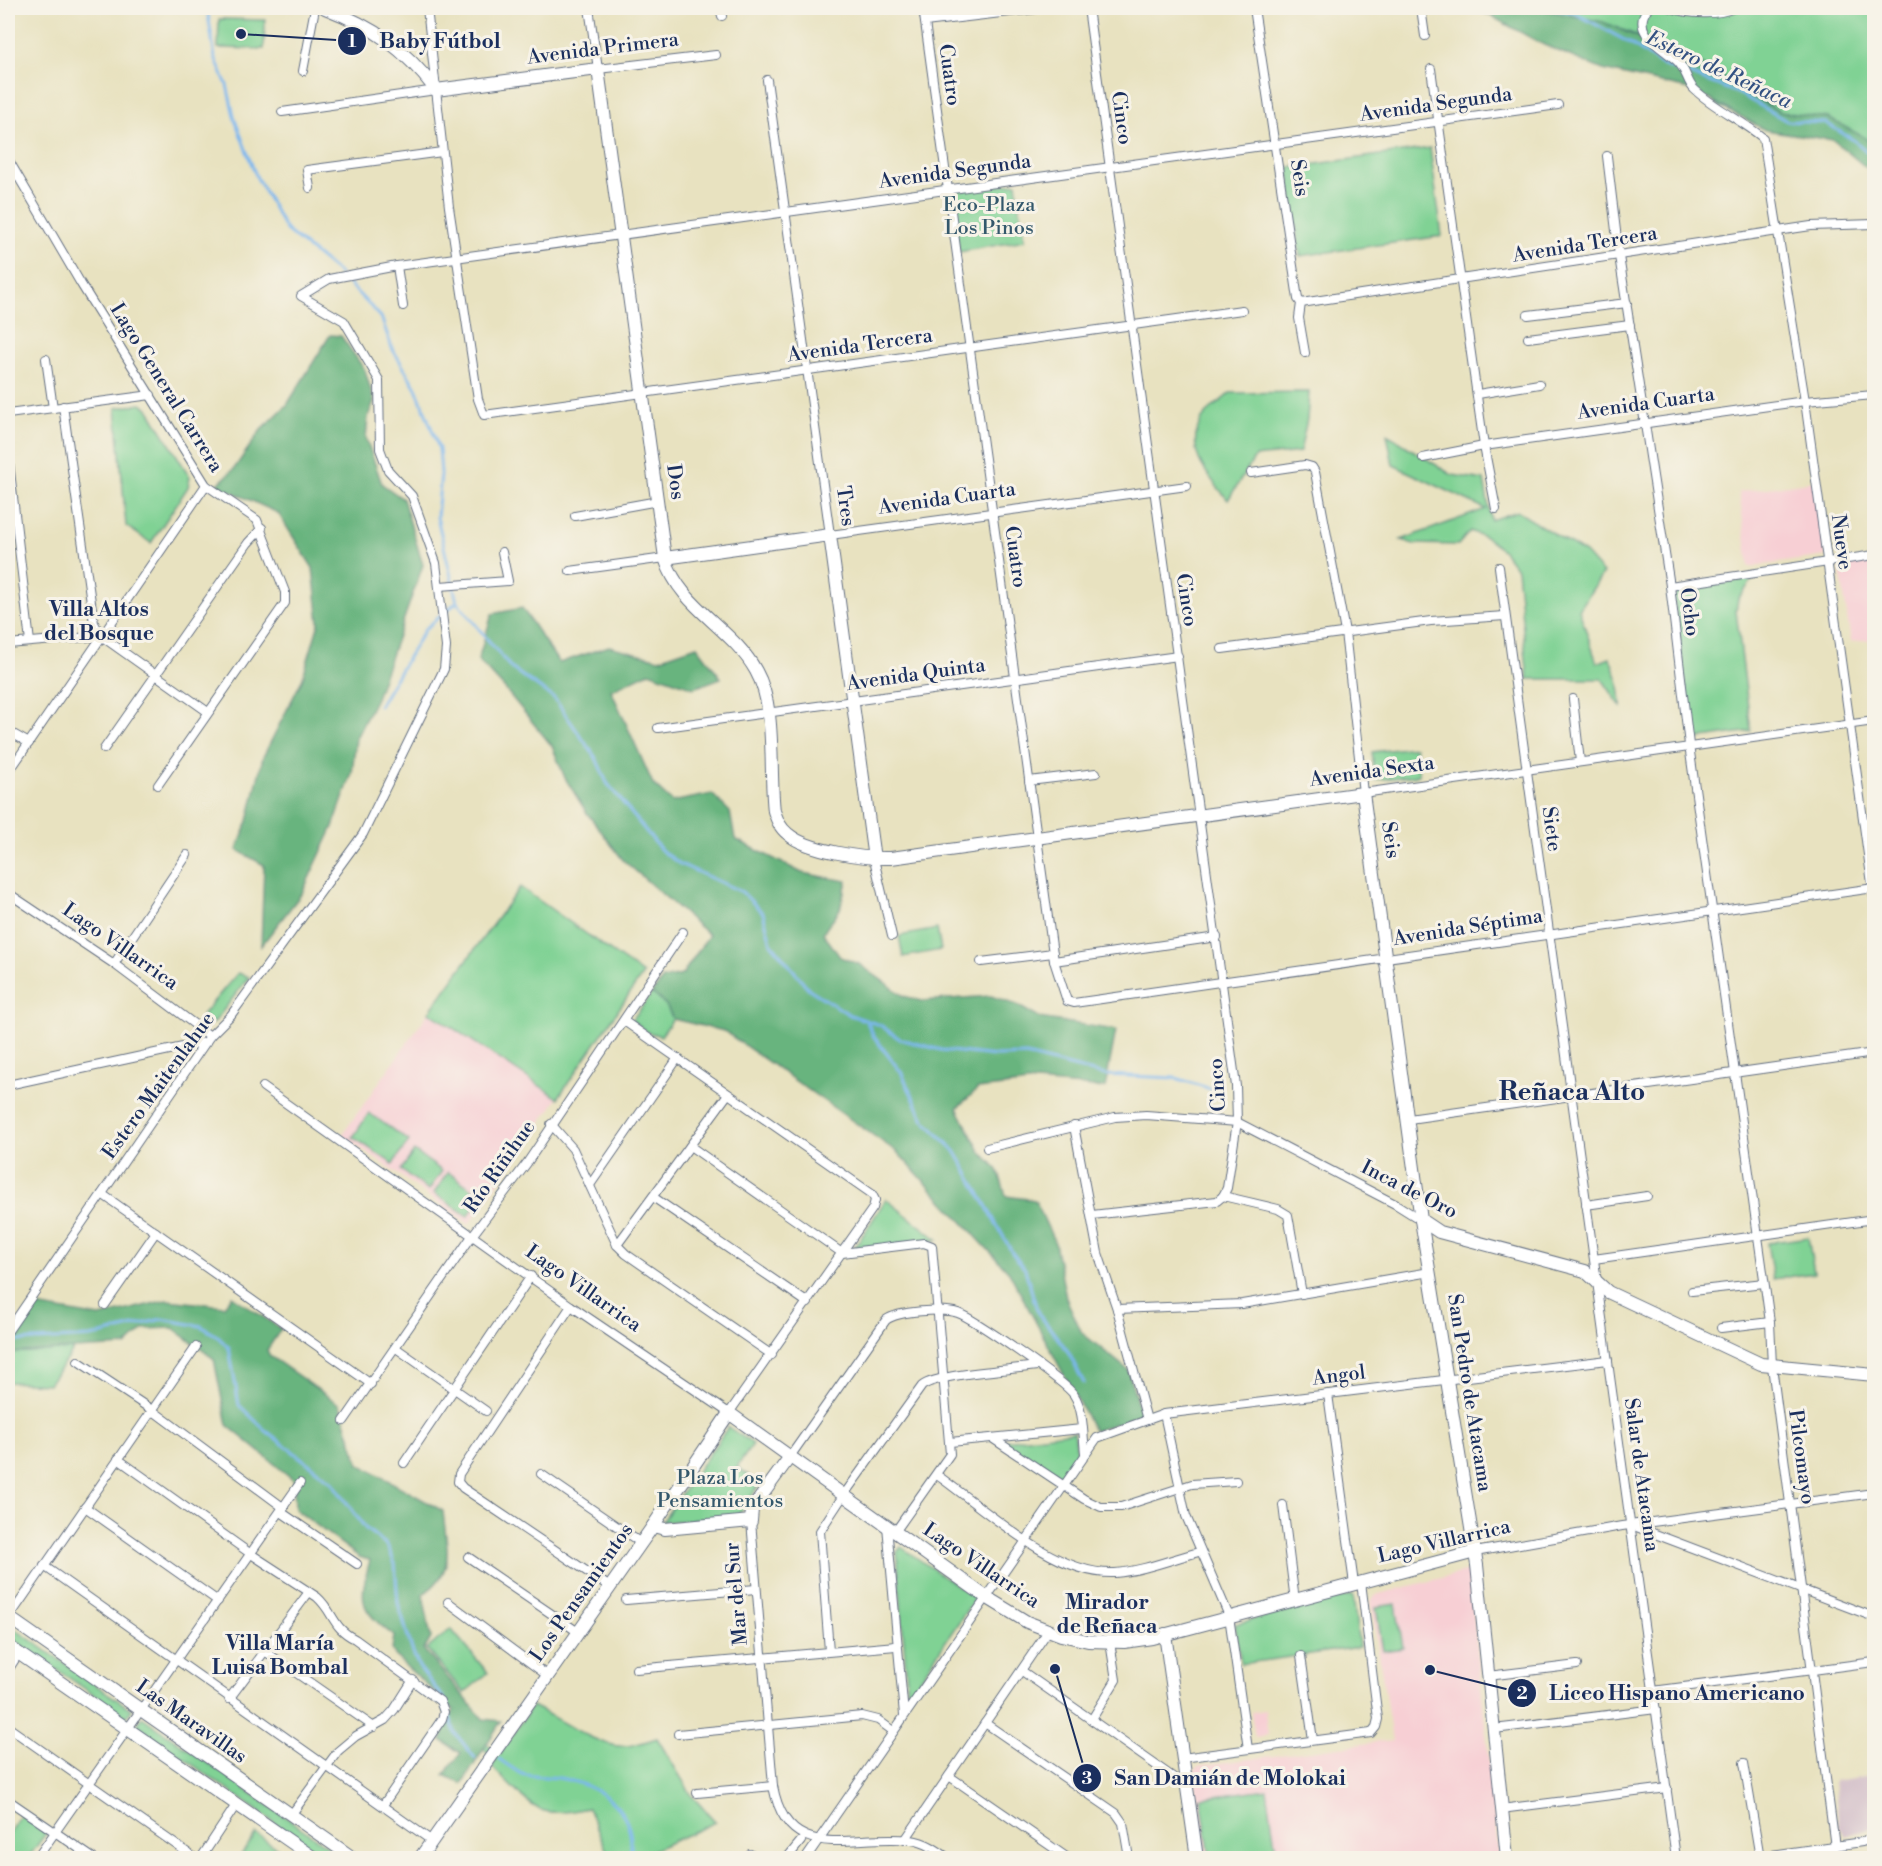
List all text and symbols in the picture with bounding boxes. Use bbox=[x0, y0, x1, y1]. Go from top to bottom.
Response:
callout: Baby Fútbol bbox=[337, 21, 513, 60]
water label: Estero de Reñaca bbox=[1641, 25, 1796, 115]
street label: Avenida Primera bbox=[525, 27, 681, 71]
text: Baby Fútbol bbox=[379, 29, 501, 55]
text: 1 bbox=[348, 30, 357, 53]
street label: Cuatro bbox=[932, 43, 966, 107]
street label: Avenida Segunda bbox=[1357, 82, 1515, 128]
street label: Cinco bbox=[1105, 90, 1137, 146]
street label: Avenida Segunda bbox=[876, 149, 1034, 195]
street label: Seis bbox=[1284, 158, 1314, 198]
park label: Eco-Plaza Los Pinos bbox=[943, 193, 1036, 241]
street label: Avenida Tercera bbox=[1510, 221, 1660, 269]
street label: Lago General Carrera bbox=[104, 299, 229, 478]
street label: Avenida Tercera bbox=[785, 323, 935, 369]
street label: Avenida Cuarta bbox=[1575, 382, 1717, 426]
street label: Dos bbox=[660, 463, 690, 501]
street label: Avenida Cuarta bbox=[876, 477, 1018, 521]
street label: Tres bbox=[830, 484, 860, 528]
street label: Nueve bbox=[1825, 513, 1857, 571]
street label: Cuatro bbox=[998, 525, 1032, 589]
street label: Cinco bbox=[1169, 572, 1203, 628]
street label: Ocho bbox=[1674, 586, 1704, 638]
district label: Villa Altos del Bosque bbox=[44, 597, 154, 647]
street label: Avenida Quinta bbox=[844, 653, 988, 697]
street label: Avenida Sexta bbox=[1307, 751, 1437, 793]
street label: Siete bbox=[1535, 805, 1567, 853]
street label: Seis bbox=[1375, 820, 1405, 860]
street label: Lago Villarrica bbox=[57, 898, 183, 997]
street label: Avenida Séptima bbox=[1390, 904, 1545, 952]
street label: Estero Maitenlahue bbox=[97, 1007, 221, 1165]
street label: Cinco bbox=[1204, 1057, 1232, 1113]
district label: Reñaca Alto bbox=[1499, 1076, 1645, 1108]
street label: Río Riñihue bbox=[459, 1116, 541, 1218]
street label: Inca de Oro bbox=[1357, 1155, 1461, 1225]
street label: Lago Villarrica bbox=[520, 1240, 646, 1339]
street label: San Pedro de Atacama bbox=[1441, 1292, 1497, 1495]
street label: Angol bbox=[1310, 1360, 1367, 1392]
street label: Salar de Atacama bbox=[1618, 1396, 1664, 1554]
street label: Pilcomayo bbox=[1782, 1408, 1820, 1506]
park label: Plaza Los Pensamientos bbox=[657, 1466, 783, 1514]
street label: Lago Villarrica bbox=[1375, 1514, 1514, 1569]
street label: Lago Villarrica bbox=[918, 1518, 1045, 1615]
street label: Los Pensamientos bbox=[525, 1519, 639, 1667]
street label: Mar del Sur bbox=[720, 1541, 754, 1647]
district label: Mirador de Reñaca bbox=[1057, 1590, 1158, 1640]
district label: Villa María Luisa Bombal bbox=[212, 1631, 348, 1681]
callout: Liceo Hispano Americano bbox=[1507, 1673, 1817, 1712]
street label: Las Maravillas bbox=[131, 1675, 251, 1769]
text: Liceo Hispano Americano bbox=[1549, 1681, 1805, 1707]
text: 2 bbox=[1516, 1682, 1528, 1705]
callout: San Damián de Molokai bbox=[1072, 1758, 1357, 1797]
text: San Damián de Molokai bbox=[1114, 1766, 1346, 1792]
text: 3 bbox=[1082, 1767, 1093, 1790]

